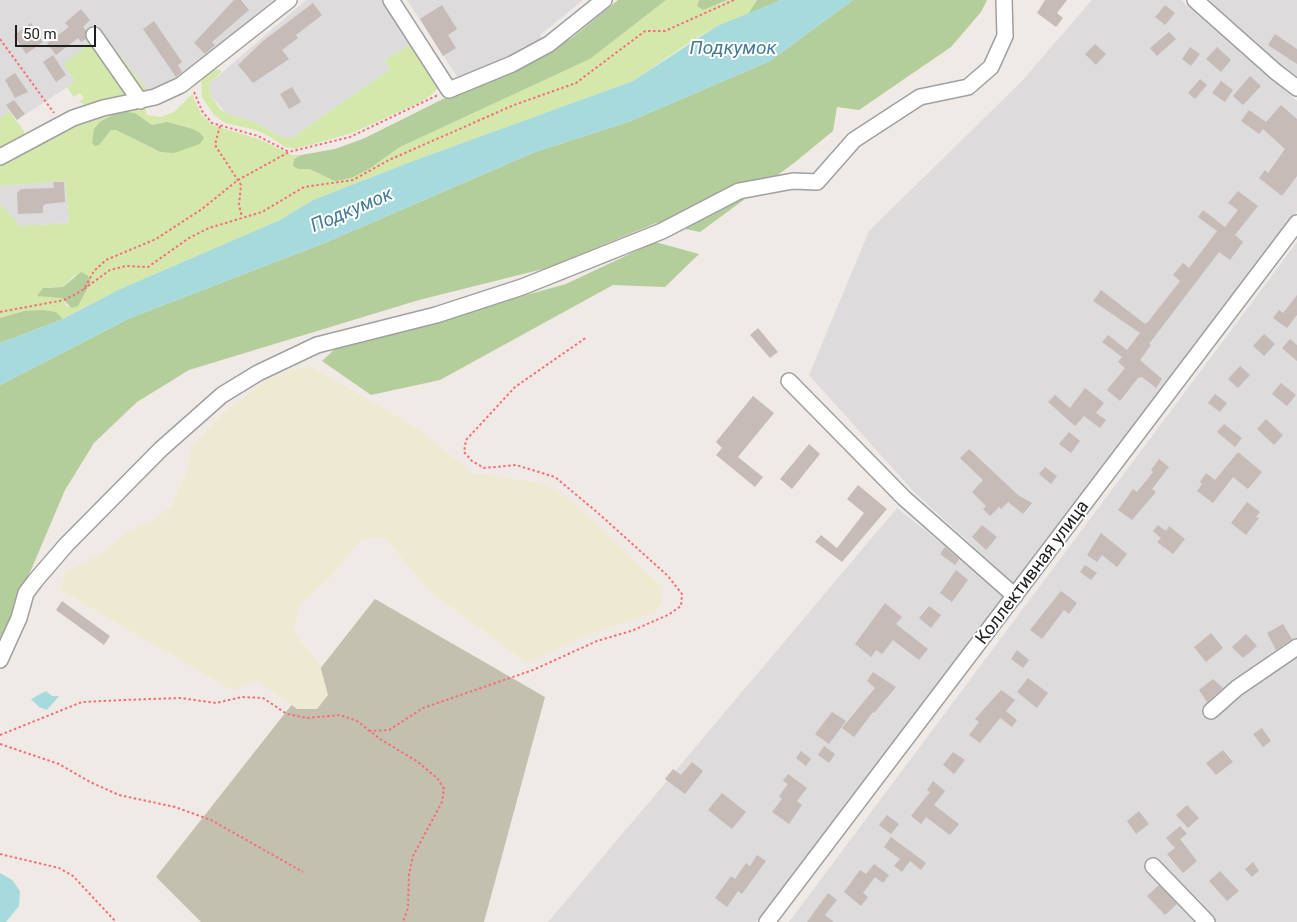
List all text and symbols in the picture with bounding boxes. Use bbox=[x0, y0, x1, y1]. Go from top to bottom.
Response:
scale bar bbox=[18, 15, 99, 47]
text: 50 m bbox=[23, 25, 57, 43]
water label: Подкумок bbox=[690, 38, 776, 60]
water label: Подкумок bbox=[308, 184, 396, 238]
street label: Коллективная улица bbox=[972, 497, 1094, 649]

